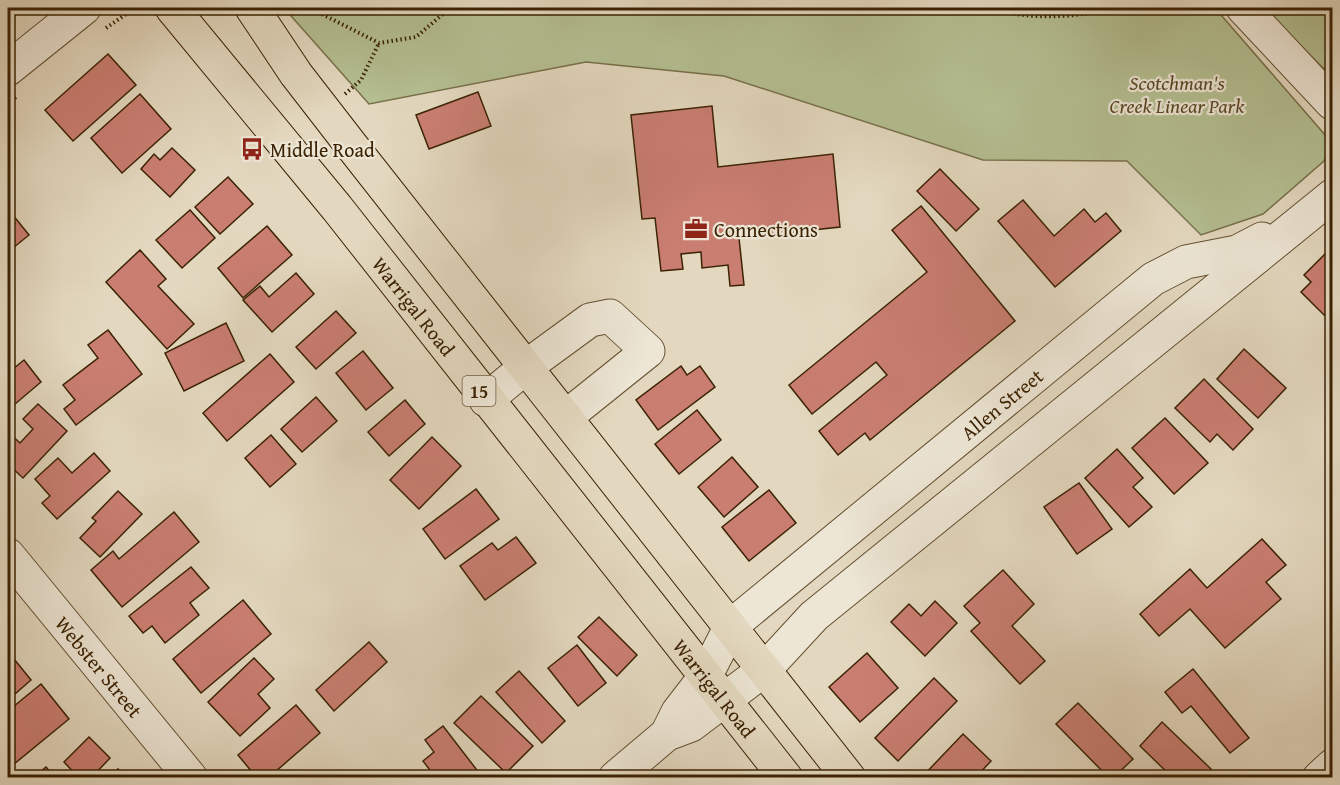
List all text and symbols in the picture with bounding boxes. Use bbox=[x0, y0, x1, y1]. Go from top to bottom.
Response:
park label: Scotchman's Creek Linear Park bbox=[1110, 68, 1245, 120]
place label: Middle Road bbox=[270, 135, 375, 164]
bus stop icon: Middle Road bbox=[239, 136, 265, 162]
place label: Connections bbox=[714, 215, 818, 244]
office icon: Connections bbox=[683, 216, 709, 242]
street label: Warrigal Road bbox=[366, 250, 463, 362]
street label: Allen Street bbox=[954, 361, 1049, 446]
road number: 15 bbox=[462, 376, 496, 406]
street label: Webster Street bbox=[49, 609, 150, 723]
street label: Warrigal Road bbox=[667, 632, 763, 744]

